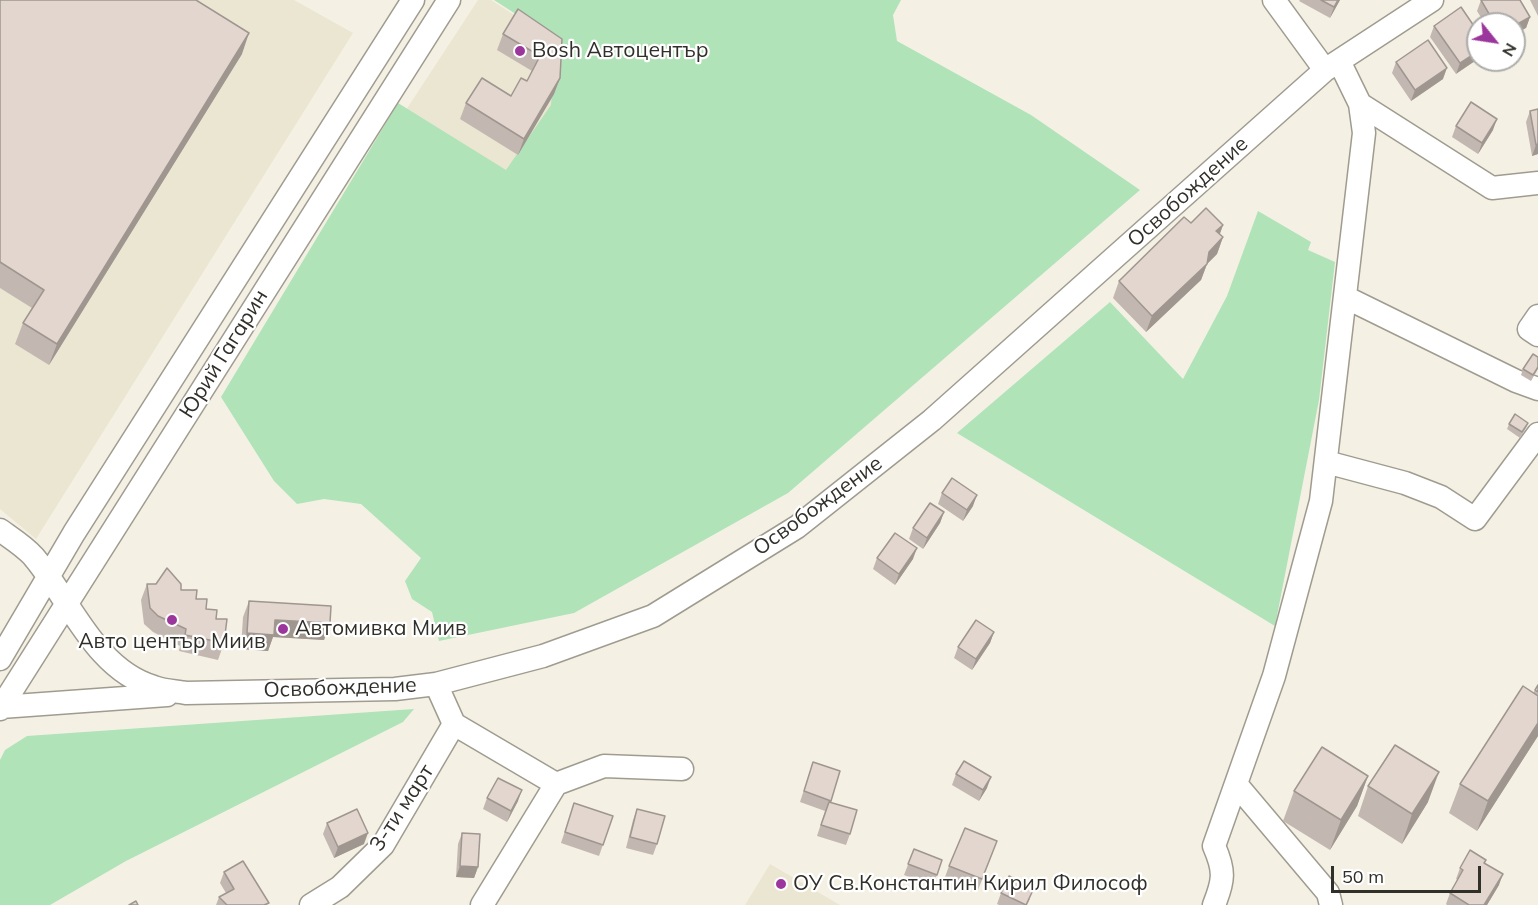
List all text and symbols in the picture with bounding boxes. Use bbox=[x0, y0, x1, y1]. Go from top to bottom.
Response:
north arrow bbox=[1466, 12, 1526, 72]
place label: Bosh Автоцентър bbox=[532, 38, 708, 64]
text: N bbox=[1498, 40, 1522, 60]
marker: Bosh Автоцентър bbox=[513, 44, 527, 58]
street label: Освобождение bbox=[1123, 131, 1253, 253]
street label: Юрий Гагарин bbox=[174, 285, 274, 423]
street label: Освобождение bbox=[749, 451, 887, 561]
marker: Авто център Миив bbox=[165, 613, 179, 627]
place label: Автомивка Миив bbox=[295, 616, 467, 642]
marker: Автомивка Миив bbox=[276, 622, 290, 636]
place label: Авто център Миив bbox=[78, 629, 266, 655]
street label: Освобождение bbox=[263, 673, 417, 703]
street label: 3-ти март bbox=[365, 760, 439, 856]
scale bar bbox=[1334, 854, 1484, 892]
text: 50 m bbox=[1342, 865, 1384, 888]
place label: ОУ Св.Константин Кирил Философ bbox=[793, 871, 1148, 897]
marker: ОУ Св.Константин Кирил Философ bbox=[774, 877, 788, 891]

